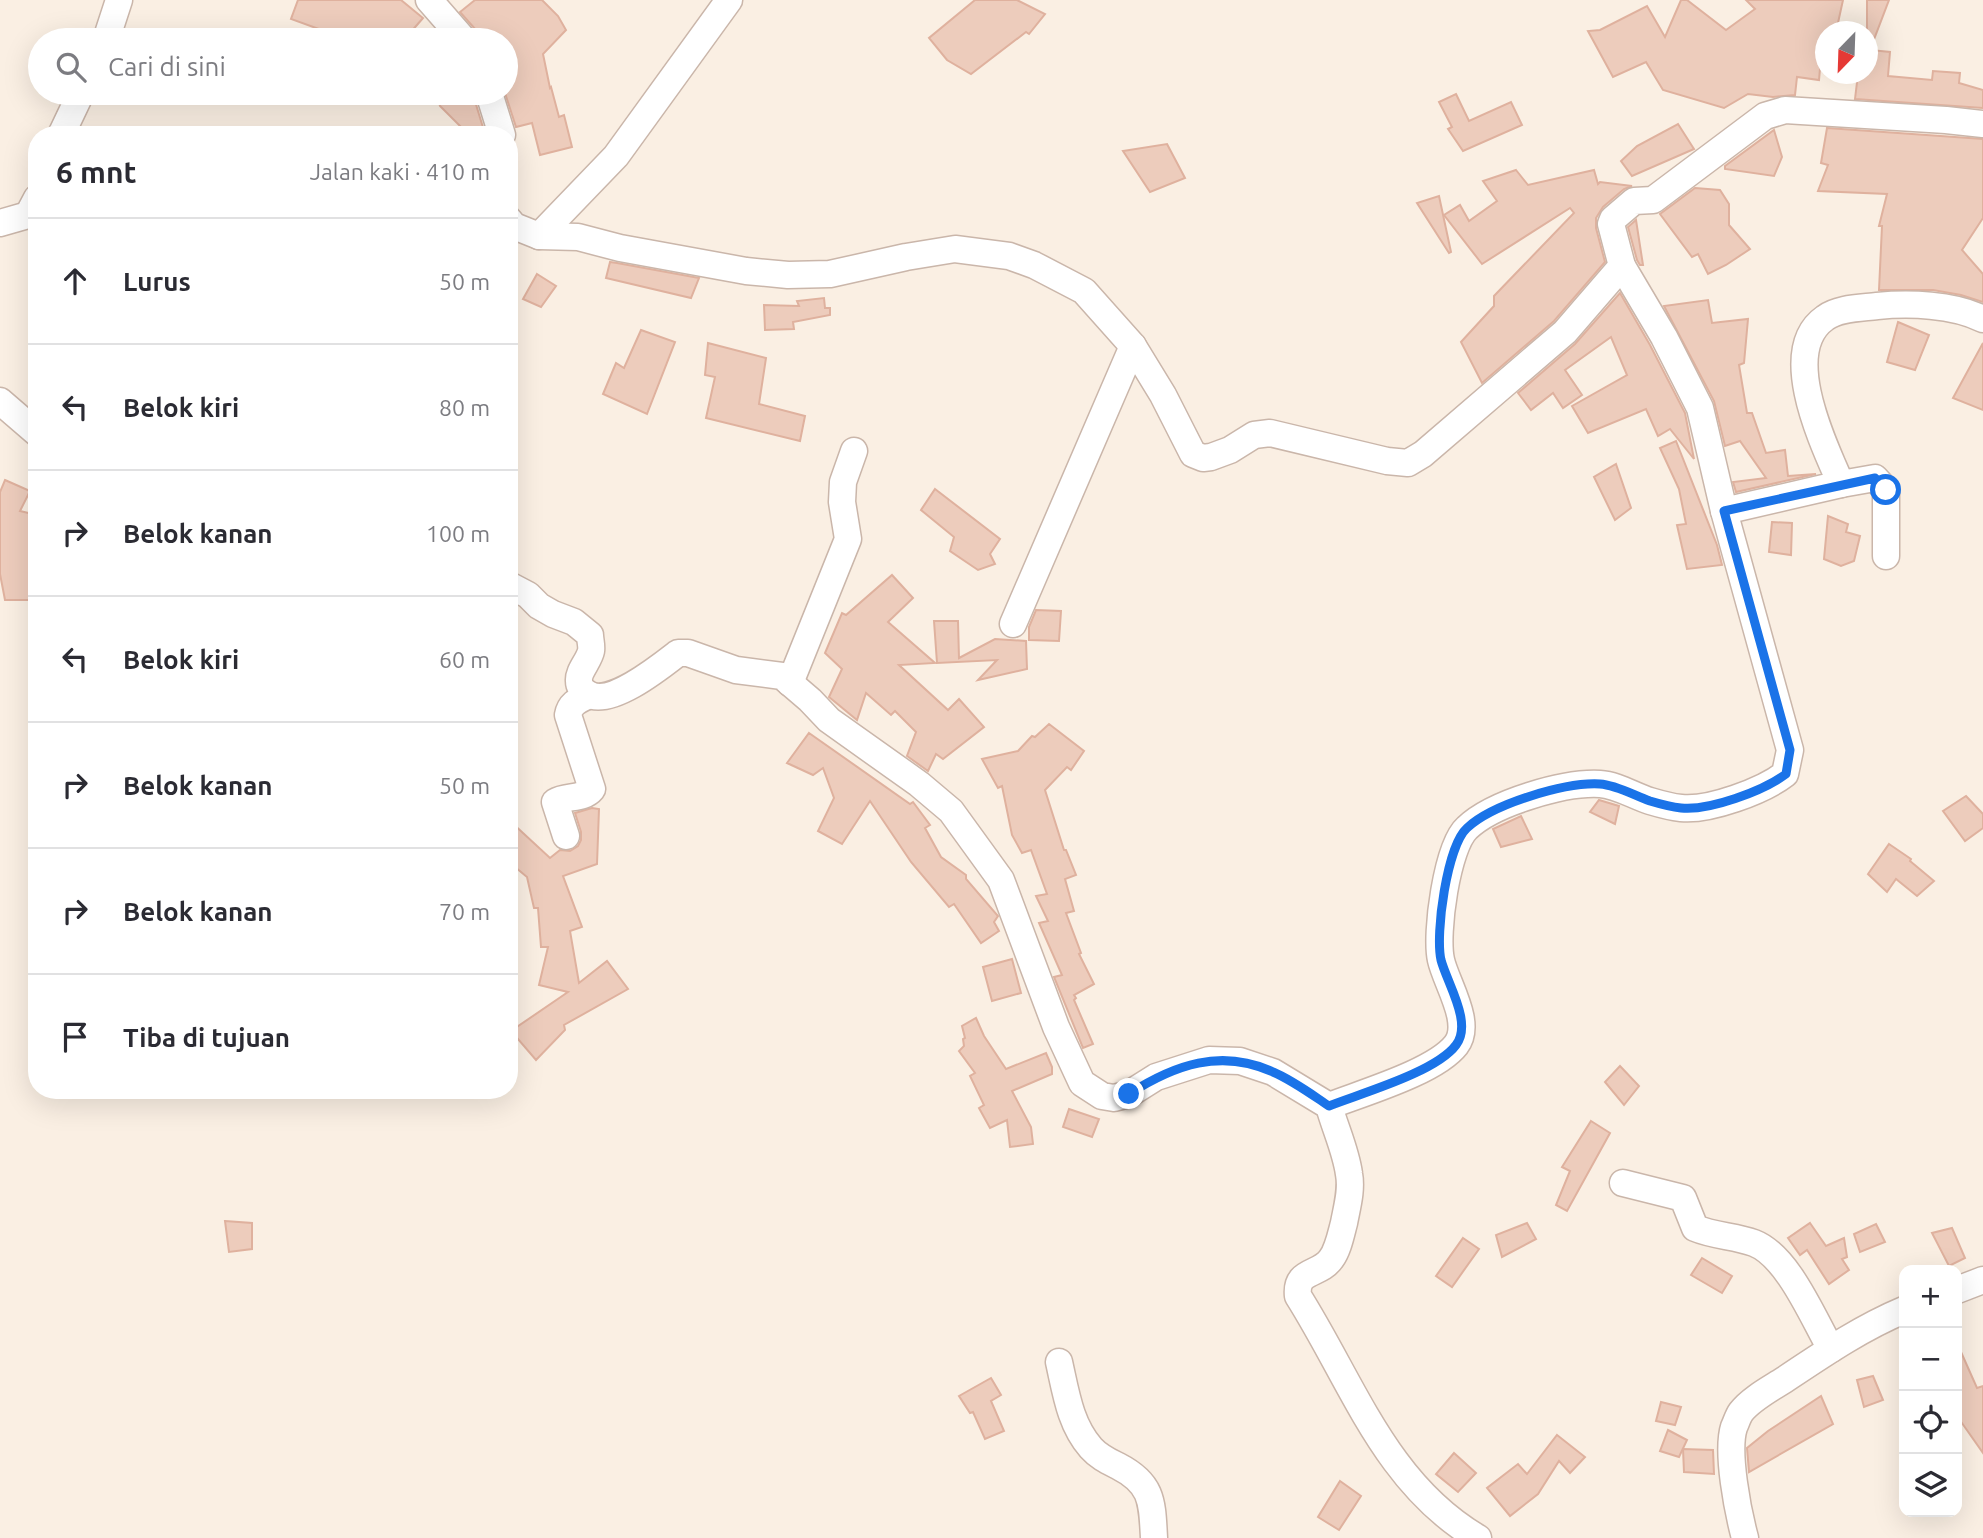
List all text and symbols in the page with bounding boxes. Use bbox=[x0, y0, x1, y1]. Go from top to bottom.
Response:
north arrow bbox=[1815, 21, 1878, 84]
search box bbox=[28, 28, 518, 105]
icon: search bbox=[52, 48, 90, 86]
text: Cari di sini bbox=[108, 52, 226, 81]
text: 6 mnt bbox=[56, 155, 136, 189]
text: Jalan kaki · 410 m bbox=[310, 159, 490, 184]
icon: ahead bbox=[56, 262, 94, 300]
text: Lurus bbox=[123, 267, 191, 296]
text: 50 m bbox=[439, 269, 490, 294]
icon: left bbox=[56, 388, 94, 426]
text: Belok kiri bbox=[123, 393, 239, 422]
text: 80 m bbox=[439, 395, 490, 420]
route start bbox=[1870, 474, 1901, 505]
icon: right bbox=[56, 514, 94, 552]
text: Belok kanan bbox=[123, 519, 273, 548]
text: 100 m bbox=[426, 521, 490, 546]
icon: left bbox=[56, 640, 94, 678]
text: Belok kiri bbox=[123, 645, 239, 674]
text: 60 m bbox=[439, 647, 490, 672]
icon: right bbox=[56, 766, 94, 804]
text: Belok kanan bbox=[123, 771, 273, 800]
text: 50 m bbox=[439, 773, 490, 798]
icon: right bbox=[56, 892, 94, 930]
text: Belok kanan bbox=[123, 897, 273, 926]
text: 70 m bbox=[439, 899, 490, 924]
icon: arrive bbox=[56, 1018, 94, 1056]
text: Tiba di tujuan bbox=[123, 1023, 290, 1052]
route end bbox=[1113, 1078, 1144, 1109]
map controls bbox=[1899, 1265, 1962, 1517]
button: + bbox=[1899, 1265, 1962, 1328]
button: − bbox=[1899, 1328, 1962, 1391]
button: locate bbox=[1899, 1391, 1962, 1454]
button: layers bbox=[1899, 1454, 1962, 1517]

